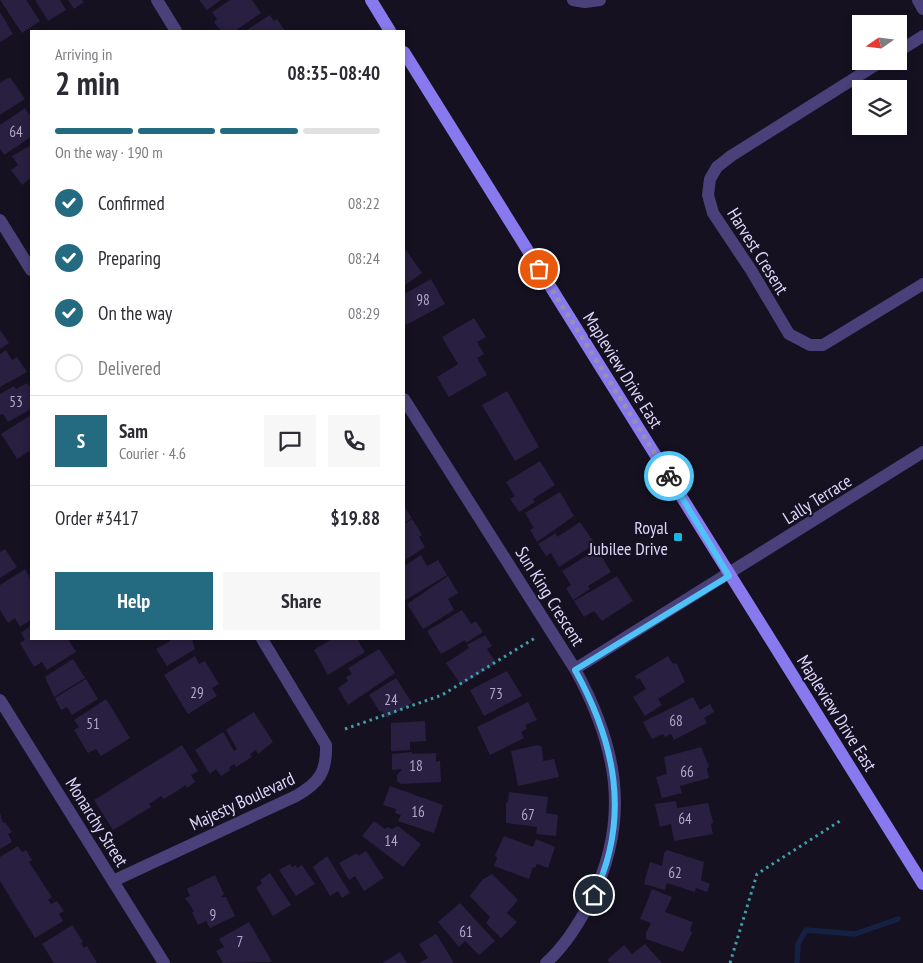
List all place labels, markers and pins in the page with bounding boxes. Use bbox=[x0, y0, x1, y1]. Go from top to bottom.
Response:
pin bbox=[518, 248, 560, 290]
place label: Royal Jubilee Drive bbox=[588, 516, 669, 560]
marker: Royal Jubilee Drive bbox=[672, 531, 684, 543]
pin bbox=[573, 874, 615, 916]

